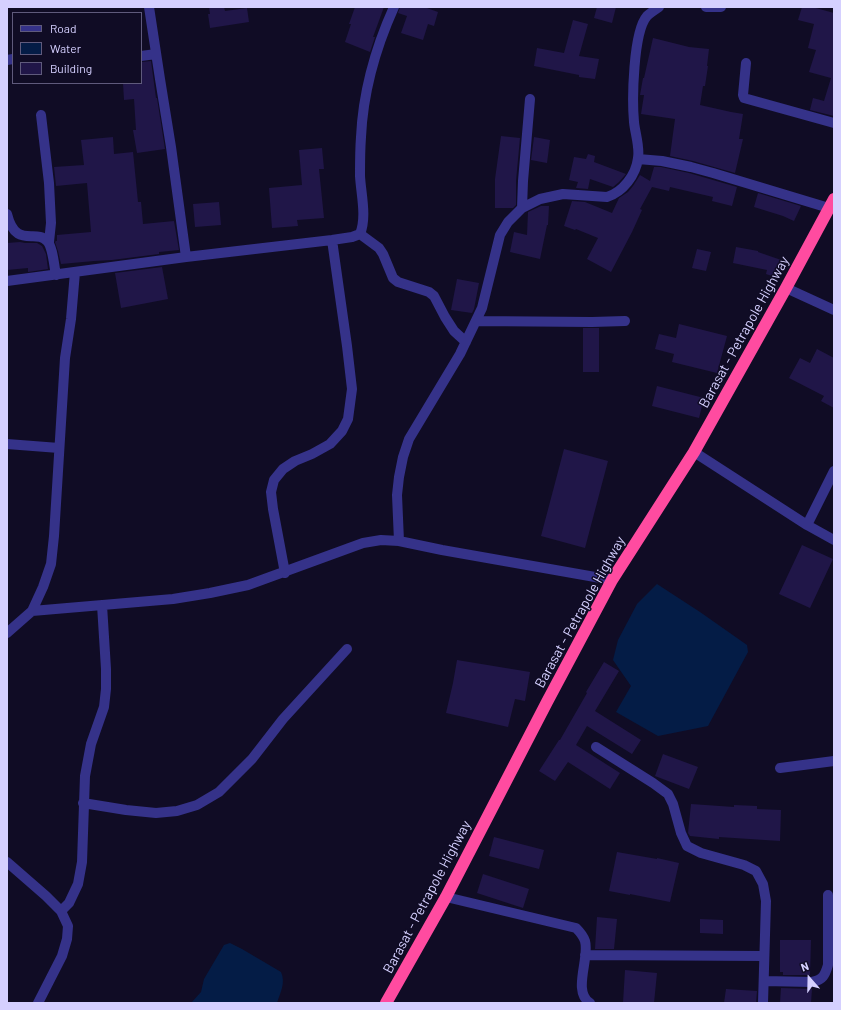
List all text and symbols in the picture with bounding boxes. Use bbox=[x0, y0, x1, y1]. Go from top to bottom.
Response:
legend bbox=[12, 12, 142, 84]
text: Road bbox=[50, 21, 77, 35]
text: Water bbox=[50, 41, 81, 55]
text: Building bbox=[50, 61, 92, 75]
street label: Barasat - Petrapole Highway bbox=[695, 253, 793, 411]
street label: Barasat - Petrapole Highway bbox=[531, 533, 629, 691]
street label: Barasat - Petrapole Highway bbox=[380, 818, 474, 976]
north arrow bbox=[789, 958, 829, 998]
text: N bbox=[799, 959, 810, 974]

